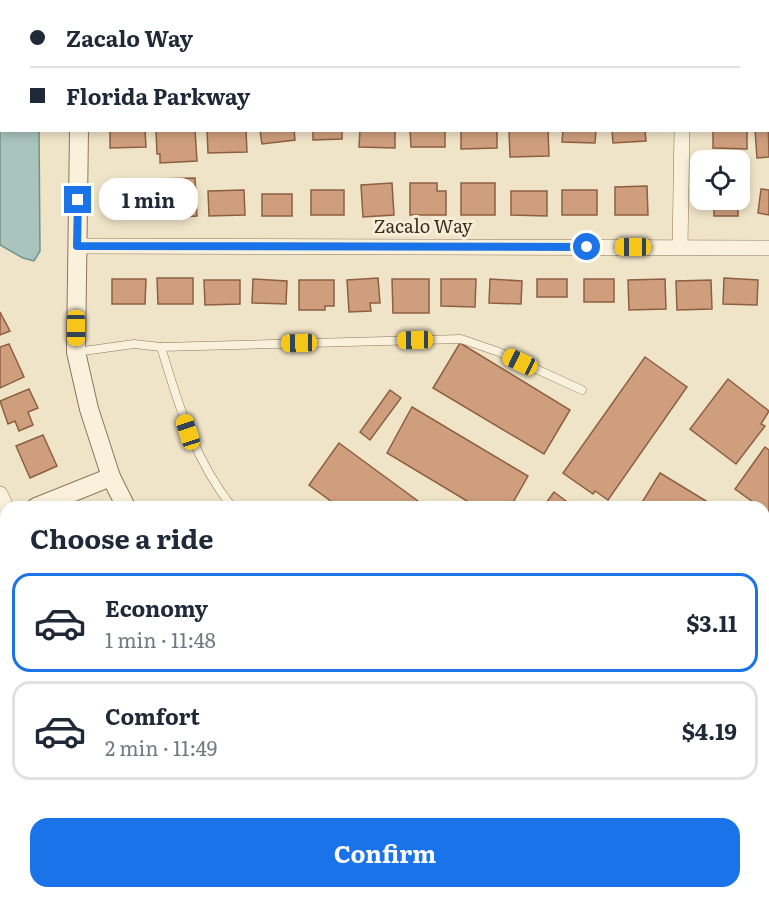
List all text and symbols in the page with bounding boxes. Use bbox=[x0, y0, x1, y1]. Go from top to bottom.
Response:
text: Zacalo Way bbox=[66, 21, 193, 54]
text: Florida Parkway bbox=[66, 79, 250, 112]
map controls bbox=[690, 150, 750, 210]
button: locate bbox=[690, 150, 750, 210]
callout: 1 min bbox=[99, 179, 198, 221]
text: 1 min bbox=[122, 184, 175, 214]
route end bbox=[64, 186, 91, 213]
street label: Zacalo Way bbox=[374, 212, 473, 239]
route start bbox=[573, 233, 600, 260]
car bbox=[615, 238, 651, 256]
car bbox=[67, 310, 85, 346]
car bbox=[397, 331, 433, 349]
car bbox=[281, 334, 317, 352]
car bbox=[500, 346, 540, 378]
car bbox=[174, 412, 202, 452]
text: Choose a ride bbox=[30, 517, 213, 557]
text: Economy bbox=[105, 591, 208, 624]
icon: car bbox=[33, 596, 87, 650]
text: $3.11 bbox=[686, 606, 737, 639]
text: 1 min · 11:48 bbox=[105, 624, 216, 654]
text: Comfort bbox=[105, 699, 200, 732]
icon: car bbox=[33, 704, 87, 758]
text: $4.19 bbox=[682, 714, 737, 747]
text: 2 min · 11:49 bbox=[105, 732, 217, 762]
button: Confirm bbox=[30, 818, 740, 887]

